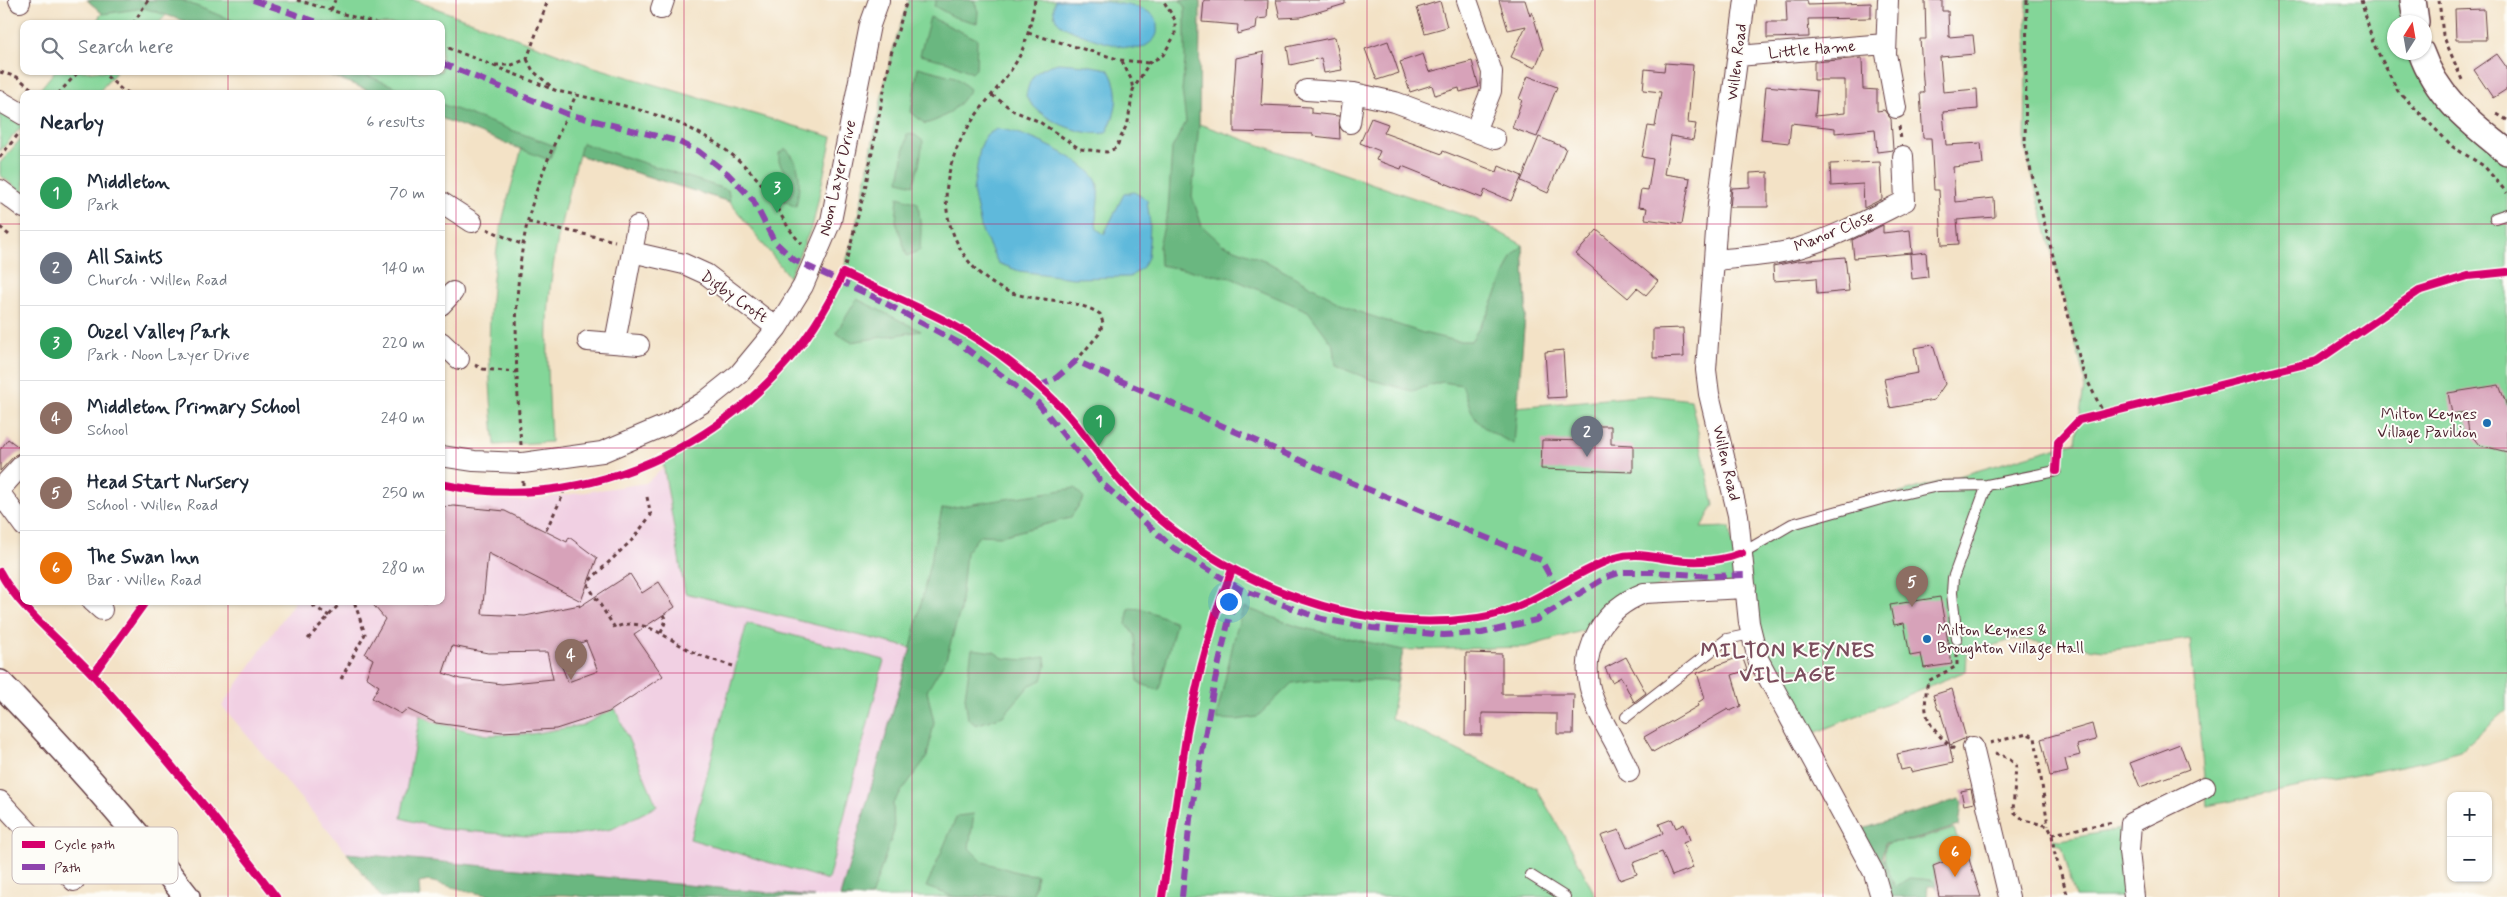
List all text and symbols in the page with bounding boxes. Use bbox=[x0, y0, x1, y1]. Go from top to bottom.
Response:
north arrow bbox=[2387, 15, 2432, 60]
search box bbox=[20, 20, 445, 75]
street label: Willen Road bbox=[1722, 22, 1752, 102]
icon: search bbox=[38, 34, 66, 62]
text: Search here bbox=[78, 35, 174, 60]
street label: Little Hame bbox=[1768, 36, 1857, 64]
text: Nearby bbox=[40, 109, 104, 137]
text: 6 results bbox=[366, 112, 425, 133]
street label: Noon Layer Drive bbox=[814, 118, 862, 238]
text: Middleton bbox=[87, 170, 170, 195]
pin: 3 bbox=[761, 172, 793, 213]
text: 1 bbox=[52, 183, 60, 204]
text: 70 m bbox=[389, 183, 425, 204]
text: Park bbox=[87, 195, 119, 216]
street label: Manor Close bbox=[1791, 206, 1877, 258]
text: All Saints bbox=[87, 245, 162, 270]
text: 2 bbox=[52, 258, 60, 279]
text: 140 m bbox=[381, 258, 425, 279]
street label: Digby Croft bbox=[696, 266, 772, 329]
text: Church · Willen Road bbox=[87, 270, 227, 291]
text: Ouzel Valley Park bbox=[87, 320, 230, 345]
text: 3 bbox=[52, 333, 60, 354]
text: 220 m bbox=[382, 333, 425, 354]
text: Park · Noon Layer Drive bbox=[87, 345, 250, 366]
text: Middleton Primary School bbox=[87, 395, 300, 420]
place label: Milton Keynes Village Pavilion bbox=[2377, 404, 2477, 443]
pin: 1 bbox=[1083, 405, 1115, 446]
text: 4 bbox=[51, 408, 61, 429]
text: 240 m bbox=[381, 408, 425, 429]
pin: 2 bbox=[1571, 416, 1603, 457]
marker: Milton Keynes Village Pavilion bbox=[2481, 417, 2493, 429]
text: School bbox=[87, 420, 128, 441]
street label: Willen Road bbox=[1707, 423, 1745, 503]
text: Head Start Nursery bbox=[87, 470, 249, 495]
text: 5 bbox=[51, 483, 61, 504]
text: 250 m bbox=[382, 483, 425, 504]
text: School · Willen Road bbox=[87, 495, 218, 516]
text: The Swan Inn bbox=[87, 545, 199, 570]
text: 6 bbox=[52, 558, 60, 579]
text: 280 m bbox=[382, 558, 425, 579]
pin: 5 bbox=[1896, 566, 1928, 607]
text: Bar · Willen Road bbox=[87, 570, 202, 591]
your location bbox=[1216, 589, 1242, 615]
place label: Milton Keynes & Broughton Village Hall bbox=[1937, 620, 2084, 660]
marker: Milton Keynes & Broughton Village Hall bbox=[1921, 633, 1933, 645]
district label: MILTON KEYNES VILLAGE bbox=[1700, 637, 1876, 689]
pin: 4 bbox=[555, 639, 587, 680]
map controls bbox=[2447, 792, 2492, 882]
button: + bbox=[2447, 792, 2492, 837]
legend bbox=[12, 827, 178, 884]
text: Cycle path bbox=[54, 836, 115, 854]
pin: 6 bbox=[1939, 836, 1971, 877]
button: − bbox=[2447, 837, 2492, 882]
text: Path bbox=[54, 859, 81, 877]

